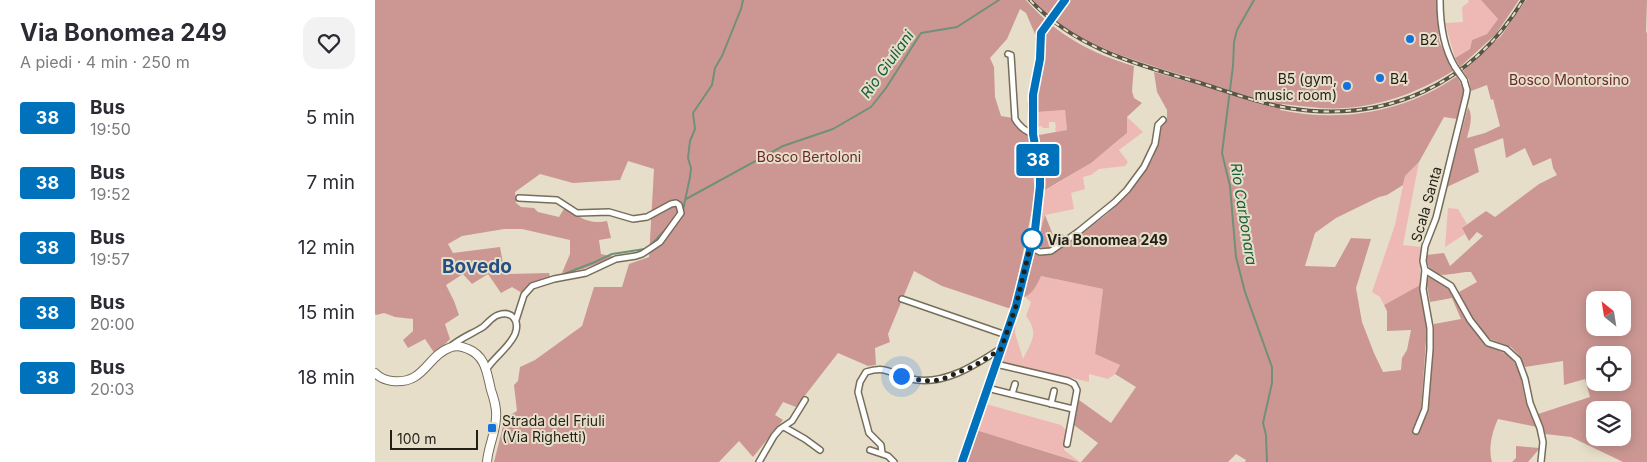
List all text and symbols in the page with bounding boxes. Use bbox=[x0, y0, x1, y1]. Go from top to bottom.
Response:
button: heart bbox=[303, 17, 355, 69]
text: Via Bonomea 249 bbox=[20, 18, 227, 47]
water label: Rio Giuliani bbox=[856, 26, 918, 102]
place label: B2 bbox=[1420, 31, 1438, 48]
marker: B2 bbox=[1404, 33, 1416, 45]
text: A piedi · 4 min · 250 m bbox=[20, 52, 190, 72]
place label: B5 (gym, music room) bbox=[1255, 70, 1337, 103]
place label: B4 bbox=[1390, 70, 1408, 87]
park label: Bosco Montorsino bbox=[1509, 71, 1629, 88]
marker: B4 bbox=[1374, 72, 1386, 84]
marker: B5 (gym, music room) bbox=[1341, 80, 1353, 92]
text: Bus bbox=[90, 96, 125, 119]
text: 5 min bbox=[306, 106, 355, 129]
text: 38 bbox=[36, 107, 59, 128]
text: 19:50 bbox=[90, 119, 131, 139]
line badge: 38 bbox=[1015, 144, 1061, 176]
park label: Bosco Bertoloni bbox=[757, 148, 861, 165]
text: 38 bbox=[1026, 149, 1050, 170]
text: Bus bbox=[90, 161, 125, 184]
water label: Rio Carbonara bbox=[1227, 161, 1261, 267]
street label: Scala Santa bbox=[1407, 164, 1445, 244]
text: 7 min bbox=[306, 171, 355, 194]
text: 38 bbox=[36, 172, 59, 193]
text: 19:52 bbox=[90, 184, 131, 204]
text: Bus bbox=[90, 226, 125, 249]
marker: Via Bonomea 249 bbox=[1021, 228, 1043, 250]
place label: Via Bonomea 249 bbox=[1047, 231, 1168, 248]
text: 12 min bbox=[298, 236, 355, 259]
text: 38 bbox=[36, 237, 59, 258]
text: 19:57 bbox=[90, 249, 130, 269]
district label: Bovedo bbox=[442, 255, 512, 278]
text: Bus bbox=[90, 291, 125, 314]
north arrow bbox=[1586, 291, 1631, 336]
map controls bbox=[1586, 291, 1631, 446]
text: 15 min bbox=[298, 301, 355, 324]
text: 38 bbox=[36, 302, 59, 323]
text: 20:00 bbox=[90, 314, 135, 334]
button: locate bbox=[1586, 346, 1631, 391]
text: Bus bbox=[90, 356, 125, 379]
your location bbox=[889, 364, 914, 389]
text: 18 min bbox=[298, 366, 355, 389]
text: 38 bbox=[36, 367, 59, 388]
text: 20:03 bbox=[90, 379, 134, 399]
button: layers bbox=[1586, 401, 1631, 446]
place label: Strada del Friuli (Via Righetti) bbox=[502, 412, 605, 445]
marker: Strada del Friuli (Via Righetti) bbox=[486, 422, 498, 434]
scale bar bbox=[390, 427, 477, 450]
text: 100 m bbox=[397, 430, 437, 447]

